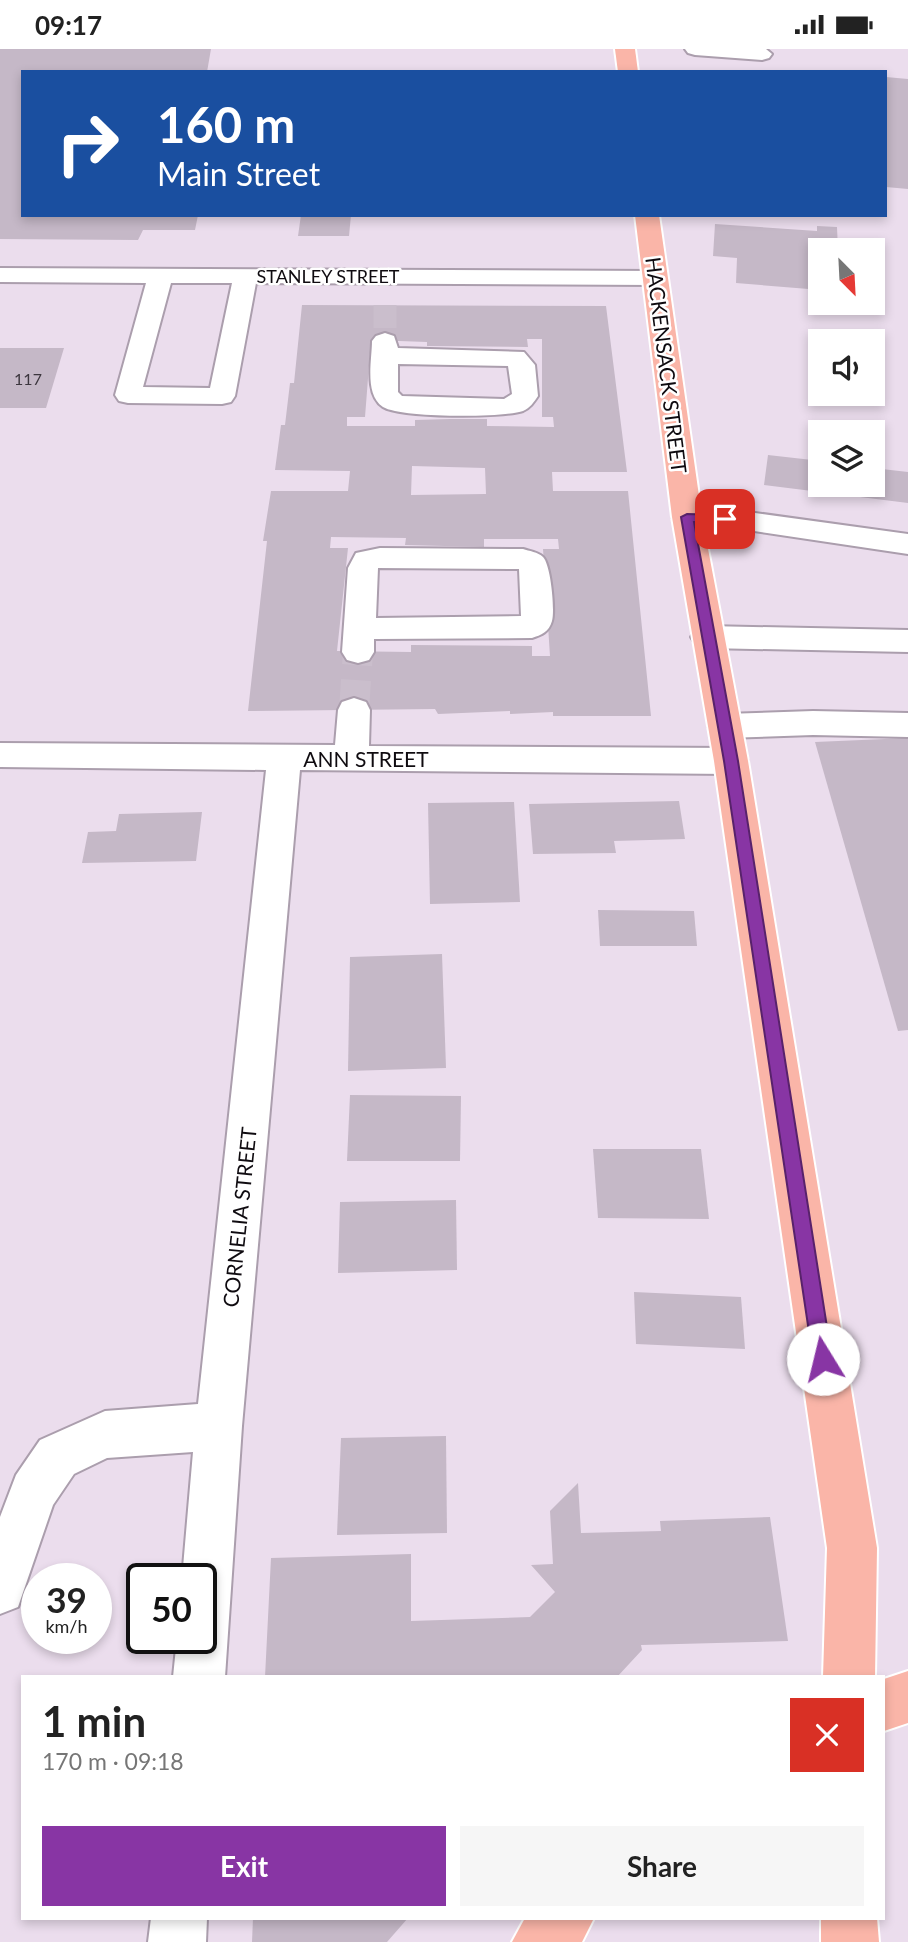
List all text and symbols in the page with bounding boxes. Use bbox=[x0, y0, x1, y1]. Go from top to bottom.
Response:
text: 09:17 bbox=[35, 9, 102, 41]
text: 160 m bbox=[157, 95, 295, 153]
icon: right bbox=[42, 98, 133, 189]
text: Main Street bbox=[157, 154, 320, 193]
north arrow bbox=[808, 238, 886, 315]
map controls bbox=[808, 238, 885, 497]
street label: HACKENSACK STREET bbox=[641, 255, 693, 475]
street label: STANLEY STREET bbox=[257, 265, 400, 287]
button: sound bbox=[808, 329, 885, 406]
house number: 117 bbox=[14, 369, 42, 388]
button: layers bbox=[808, 420, 885, 497]
pin bbox=[695, 489, 755, 549]
icon: arrive bbox=[706, 500, 744, 538]
street label: ANN STREET bbox=[303, 746, 429, 771]
street label: CORNELIA STREET bbox=[217, 1125, 261, 1308]
position arrow bbox=[786, 1322, 860, 1396]
speed limit sign: 50 bbox=[126, 1563, 217, 1654]
text: 39 bbox=[46, 1578, 87, 1620]
text: km/h bbox=[45, 1615, 88, 1637]
text: 1 min bbox=[42, 1696, 146, 1746]
button: close bbox=[790, 1698, 864, 1772]
text: 170 m · 09:18 bbox=[42, 1747, 184, 1775]
button: Exit bbox=[42, 1826, 446, 1906]
button: Share bbox=[460, 1826, 864, 1906]

